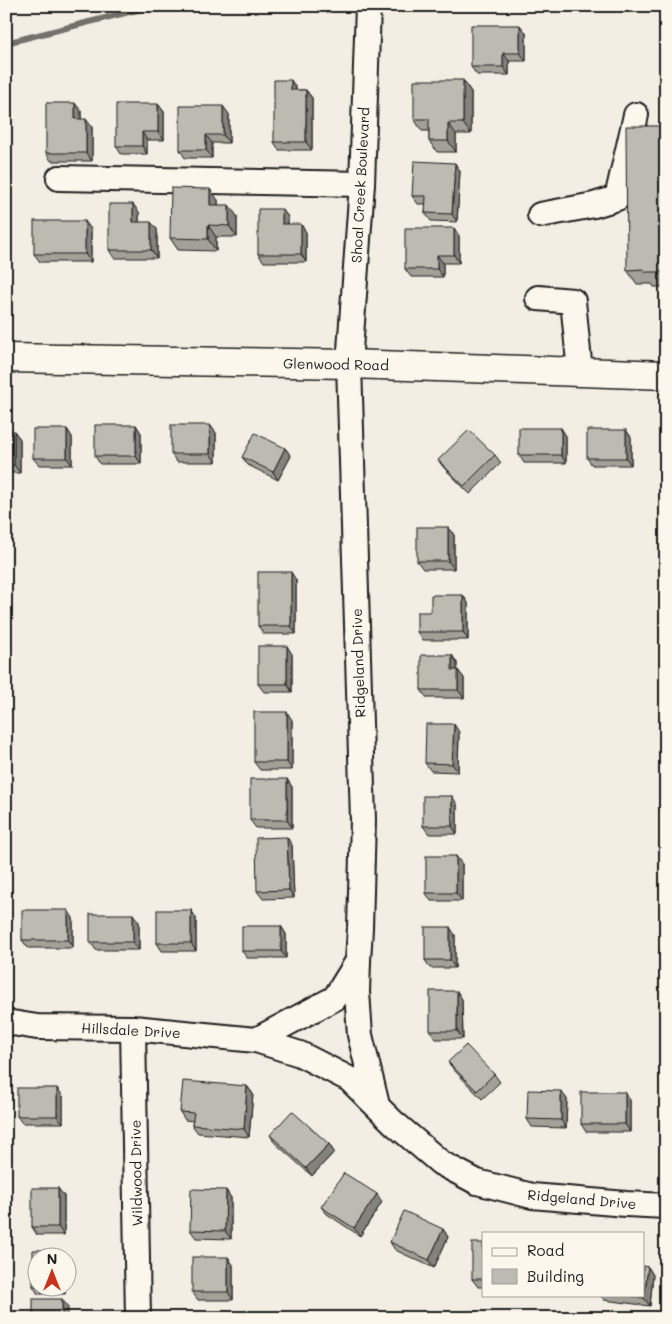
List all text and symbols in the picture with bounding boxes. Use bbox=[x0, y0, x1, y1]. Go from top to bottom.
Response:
street label: Shoal Creek Boulevard bbox=[346, 107, 374, 263]
street label: Glenwood Road bbox=[283, 354, 389, 374]
street label: Ridgeland Drive bbox=[347, 608, 369, 718]
street label: Hillsdale Drive bbox=[81, 1018, 181, 1042]
street label: Wildwood Drive bbox=[126, 1119, 146, 1227]
street label: Ridgeland Drive bbox=[527, 1185, 637, 1213]
legend bbox=[482, 1232, 644, 1296]
text: Road bbox=[527, 1240, 564, 1260]
north arrow bbox=[28, 1246, 78, 1296]
text: N bbox=[47, 1249, 57, 1268]
text: Building bbox=[527, 1266, 584, 1286]

